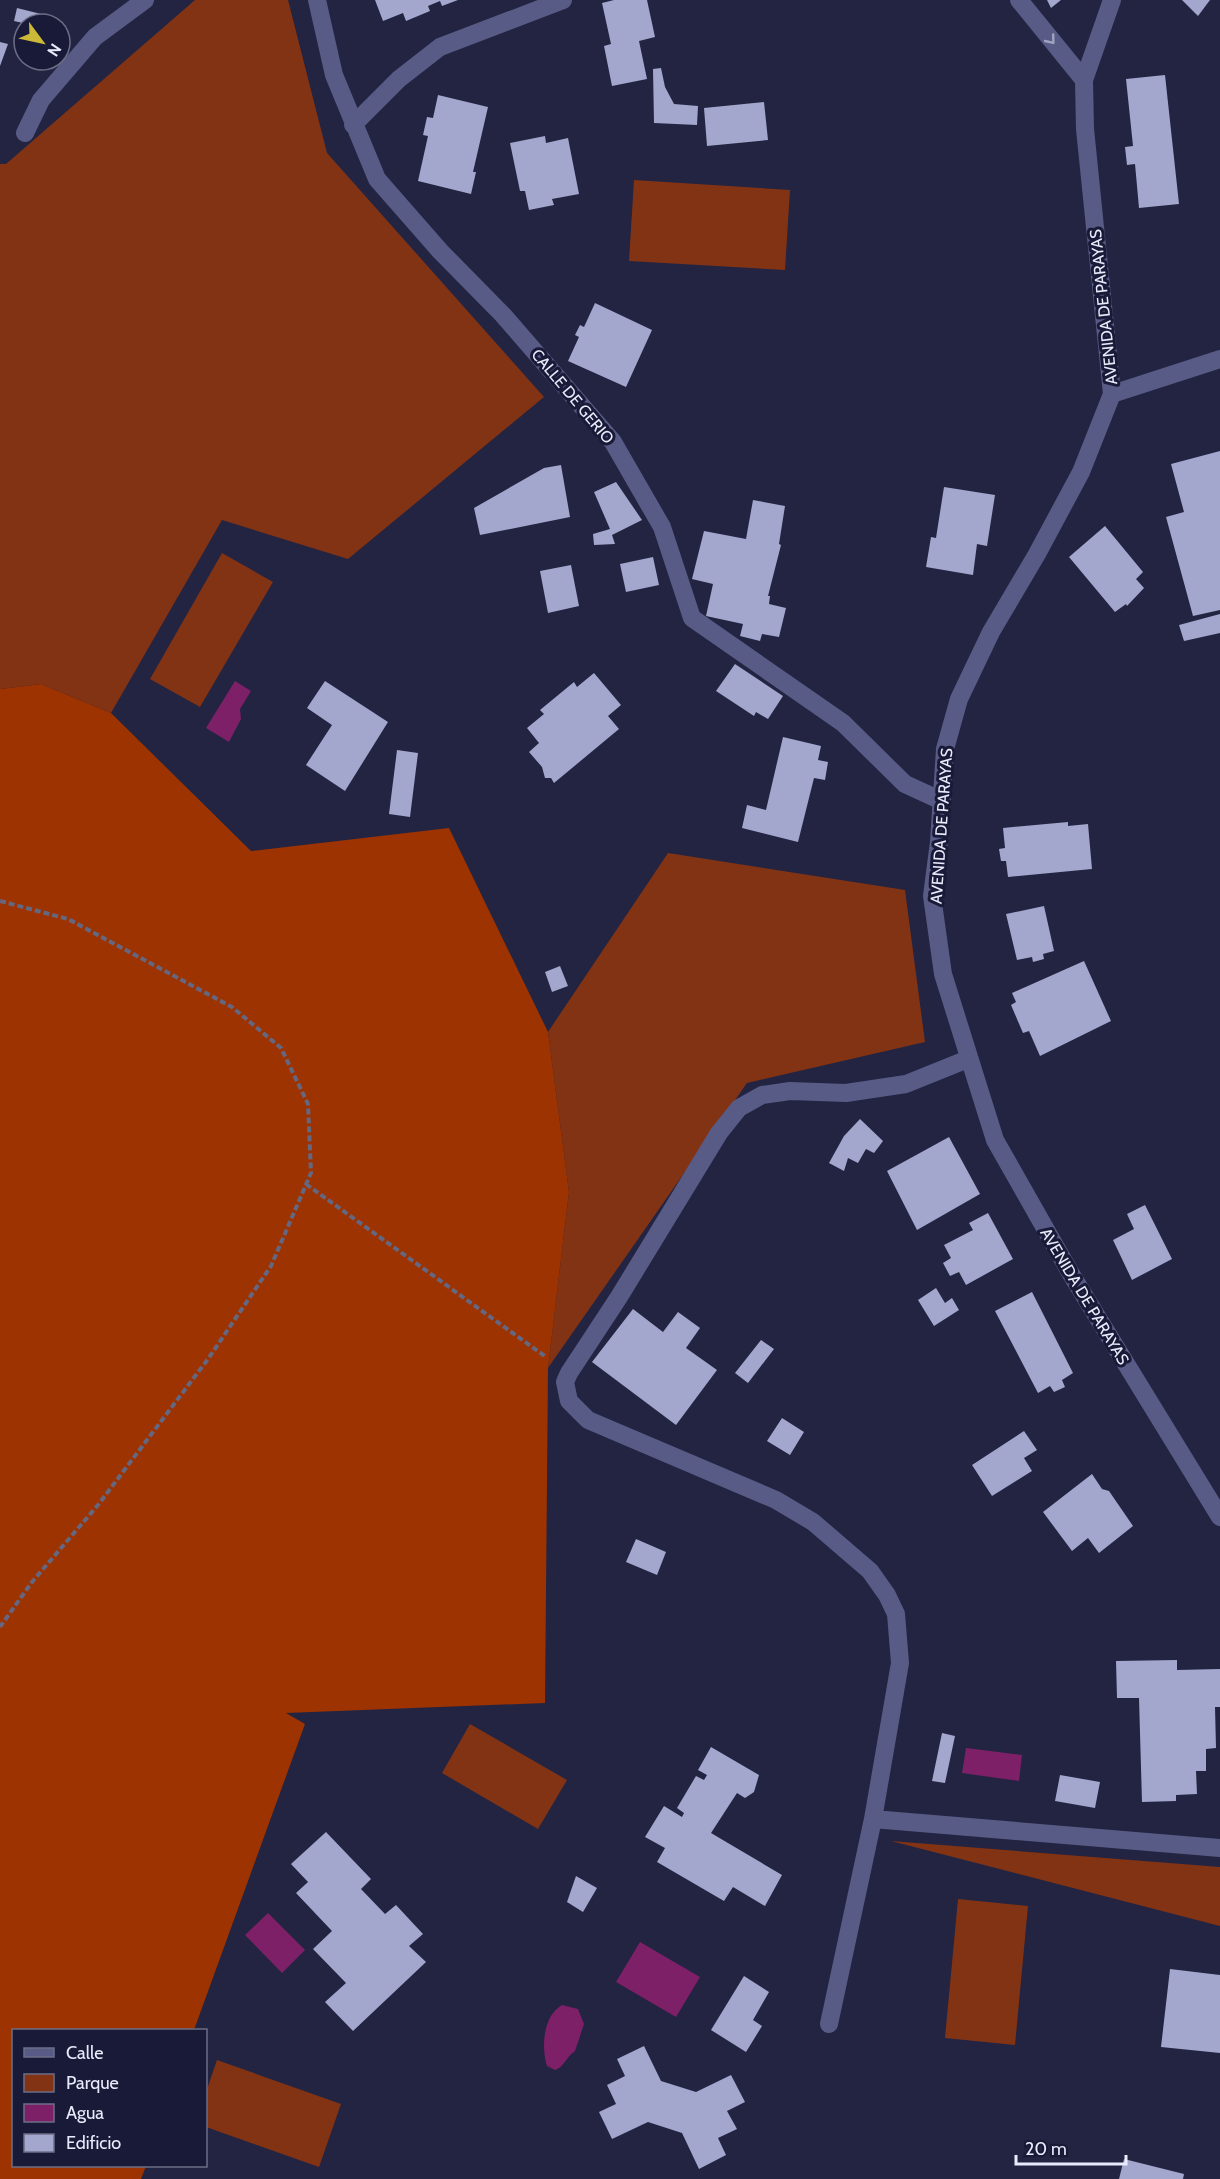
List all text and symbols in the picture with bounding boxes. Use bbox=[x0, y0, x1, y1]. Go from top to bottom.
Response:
north arrow bbox=[12, 12, 72, 72]
one-way arrow bbox=[1044, 33, 1055, 44]
text: N bbox=[43, 40, 65, 60]
street label: AVENIDA DE PARAYAS bbox=[1086, 228, 1121, 386]
street label: CALLE DE GERIO bbox=[527, 345, 618, 448]
street label: AVENIDA DE PARAYAS bbox=[927, 747, 956, 905]
street label: AVENIDA DE PARAYAS bbox=[1036, 1224, 1133, 1368]
legend bbox=[12, 2029, 207, 2167]
text: Calle bbox=[66, 2042, 103, 2064]
text: Parque bbox=[66, 2072, 119, 2094]
text: Agua bbox=[66, 2102, 104, 2124]
scale bar bbox=[1016, 2128, 1126, 2166]
text: Edificio bbox=[66, 2132, 121, 2154]
text: 20 m bbox=[1025, 2138, 1067, 2160]

